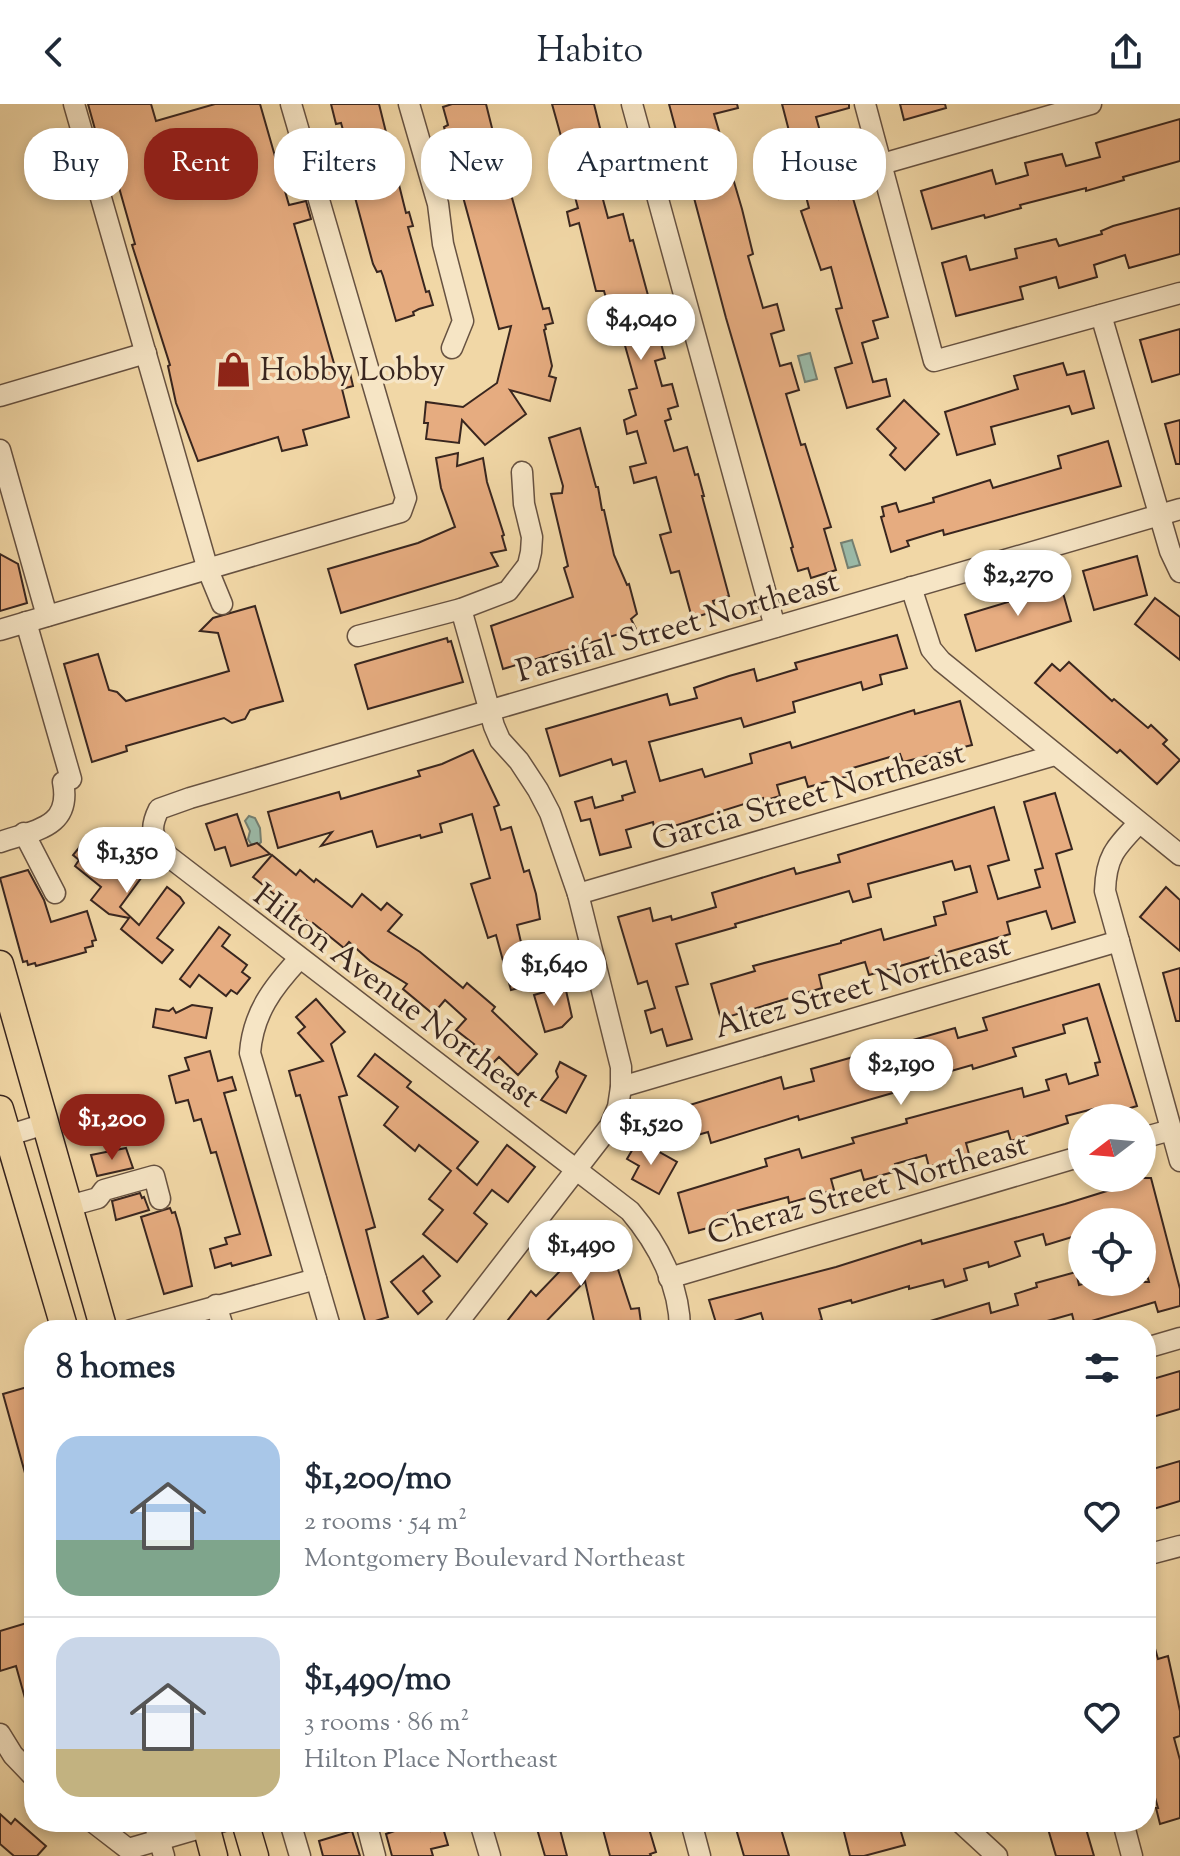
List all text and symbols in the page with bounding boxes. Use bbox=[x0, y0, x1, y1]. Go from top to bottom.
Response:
text: Habito bbox=[537, 26, 643, 78]
icon: back bbox=[32, 30, 76, 74]
icon: share bbox=[1104, 30, 1148, 74]
chip: Buy bbox=[24, 128, 128, 200]
chip: Rent bbox=[144, 128, 258, 200]
chip: Filters bbox=[274, 128, 405, 200]
chip: New bbox=[421, 128, 532, 200]
chip: Apartment bbox=[548, 128, 737, 200]
chip: House bbox=[753, 128, 886, 200]
pin: $4,040 bbox=[576, 294, 706, 362]
text: $4,040 bbox=[605, 301, 677, 338]
place label: Hobby Lobby bbox=[260, 349, 445, 395]
shop icon: Hobby Lobby bbox=[215, 350, 253, 388]
pin: $2,270 bbox=[953, 550, 1083, 618]
text: $2,270 bbox=[983, 557, 1053, 594]
street label: Parsifal Street Northeast bbox=[511, 560, 845, 696]
street label: Garcia Street Northeast bbox=[647, 731, 971, 865]
pin: $1,350 bbox=[62, 827, 192, 895]
text: $1,350 bbox=[96, 834, 158, 871]
street label: Hilton Avenue Northeast bbox=[242, 874, 548, 1121]
street label: Altez Street Northeast bbox=[709, 924, 1016, 1052]
pin: $1,640 bbox=[489, 940, 619, 1008]
text: $1,640 bbox=[520, 947, 588, 984]
pin: $2,190 bbox=[836, 1039, 966, 1107]
text: $2,190 bbox=[867, 1046, 935, 1083]
pin: $1,200 bbox=[47, 1094, 177, 1162]
pin: $1,520 bbox=[586, 1099, 716, 1167]
text: $1,200 bbox=[78, 1101, 146, 1138]
north arrow bbox=[1068, 1104, 1156, 1192]
map controls bbox=[1068, 1104, 1156, 1296]
text: $1,520 bbox=[619, 1106, 683, 1143]
street label: Cheraz Street Northeast bbox=[702, 1123, 1034, 1259]
button: locate bbox=[1068, 1208, 1156, 1296]
pin: $1,490 bbox=[516, 1220, 646, 1288]
text: $1,490 bbox=[547, 1227, 615, 1264]
text: 8 homes bbox=[56, 1344, 175, 1393]
icon: filters bbox=[1080, 1346, 1124, 1390]
text: $1,200/mo bbox=[304, 1455, 452, 1504]
icon: home bbox=[120, 1468, 216, 1564]
icon: heart bbox=[1080, 1494, 1124, 1538]
text: 2 rooms · 54 m² bbox=[304, 1504, 467, 1541]
text: Montgomery Boulevard Northeast bbox=[304, 1541, 685, 1578]
text: $1,490/mo bbox=[304, 1656, 451, 1705]
icon: home bbox=[120, 1669, 216, 1765]
icon: heart bbox=[1080, 1695, 1124, 1739]
text: 3 rooms · 86 m² bbox=[304, 1705, 469, 1742]
text: Hilton Place Northeast bbox=[304, 1742, 557, 1779]

